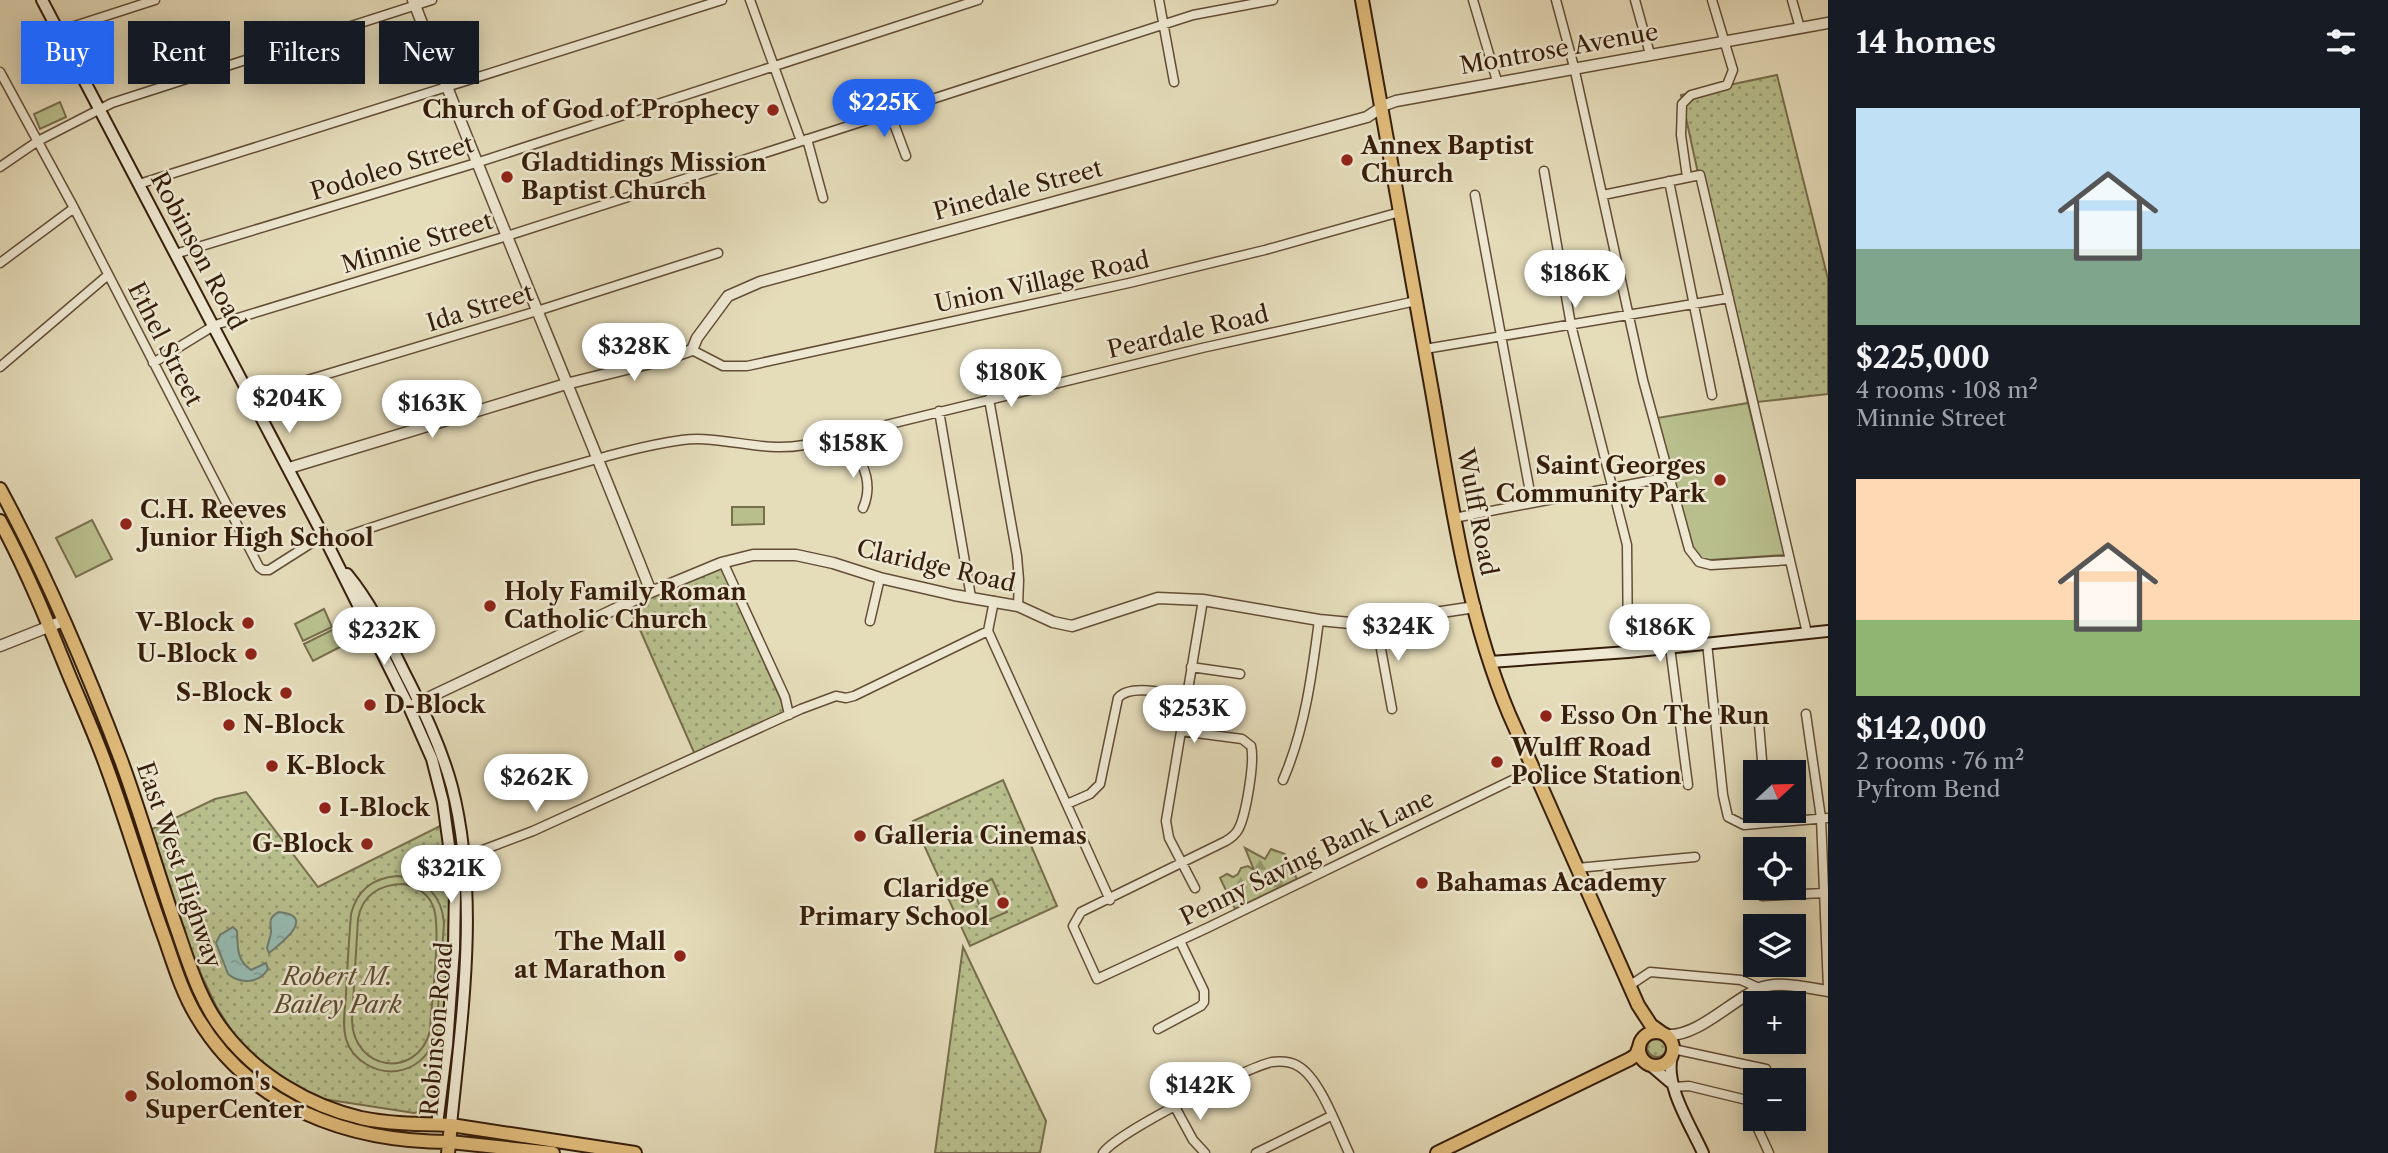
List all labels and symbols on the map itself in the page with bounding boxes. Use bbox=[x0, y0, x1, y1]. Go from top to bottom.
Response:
street label: Montrose Avenue bbox=[1457, 17, 1660, 80]
pin: $225K bbox=[835, 80, 933, 139]
place label: Church of God of Prophecy bbox=[422, 95, 760, 124]
marker: Church of God of Prophecy bbox=[765, 102, 781, 118]
street label: Podoleo Street bbox=[307, 129, 477, 206]
place label: Annex Baptist Church bbox=[1360, 131, 1534, 188]
place label: Gladtidings Mission Baptist Church bbox=[521, 148, 767, 205]
marker: Annex Baptist Church bbox=[1339, 152, 1355, 168]
street label: Pinedale Street bbox=[930, 153, 1106, 226]
street label: Robinson Road bbox=[145, 167, 252, 335]
marker: Gladtidings Mission Baptist Church bbox=[499, 169, 515, 185]
street label: Minnie Street bbox=[338, 206, 497, 279]
street label: Union Village Road bbox=[932, 245, 1152, 318]
pin: $186K bbox=[1526, 250, 1624, 310]
street label: Ethel Street bbox=[122, 277, 209, 411]
street label: Ida Street bbox=[423, 277, 537, 337]
street label: Peardale Road bbox=[1104, 299, 1272, 364]
pin: $328K bbox=[585, 324, 683, 383]
pin: $180K bbox=[962, 350, 1060, 409]
pin: $204K bbox=[240, 376, 338, 435]
pin: $163K bbox=[383, 380, 481, 440]
pin: $158K bbox=[804, 420, 902, 480]
street label: Wulff Road bbox=[1451, 445, 1504, 578]
place label: Saint Georges Community Park bbox=[1496, 451, 1707, 508]
marker: Saint Georges Community Park bbox=[1712, 472, 1728, 488]
place label: C.H. Reeves Junior High School bbox=[136, 495, 374, 552]
marker: C.H. Reeves Junior High School bbox=[118, 516, 134, 532]
street label: Claridge Road bbox=[854, 533, 1019, 598]
place label: Holy Family Roman Catholic Church bbox=[504, 577, 747, 634]
marker: Holy Family Roman Catholic Church bbox=[482, 598, 498, 614]
pin: $324K bbox=[1349, 604, 1447, 663]
pin: $186K bbox=[1611, 604, 1709, 664]
place label: V-Block bbox=[135, 608, 235, 637]
pin: $232K bbox=[335, 608, 433, 667]
marker: V-Block bbox=[240, 615, 256, 631]
place label: U-Block bbox=[137, 639, 238, 668]
marker: U-Block bbox=[243, 646, 259, 662]
place label: S-Block bbox=[176, 678, 273, 707]
marker: S-Block bbox=[278, 685, 294, 701]
pin: $253K bbox=[1145, 686, 1243, 745]
place label: D-Block bbox=[384, 690, 487, 719]
marker: D-Block bbox=[362, 697, 378, 713]
place label: Esso On The Run bbox=[1560, 701, 1770, 730]
marker: Esso On The Run bbox=[1538, 708, 1554, 724]
place label: N-Block bbox=[243, 710, 346, 739]
marker: N-Block bbox=[221, 717, 237, 733]
place label: Wulff Road Police Station bbox=[1510, 733, 1682, 790]
place label: K-Block bbox=[286, 751, 386, 780]
pin: $262K bbox=[487, 754, 585, 814]
marker: Wulff Road Police Station bbox=[1489, 754, 1505, 770]
street label: East West Highway bbox=[131, 758, 229, 972]
marker: K-Block bbox=[264, 758, 280, 774]
north arrow bbox=[1743, 760, 1806, 822]
street label: Penny Saving Bank Lane bbox=[1175, 783, 1438, 932]
place label: I-Block bbox=[339, 793, 431, 822]
marker: I-Block bbox=[317, 800, 333, 816]
place label: Galleria Cinemas bbox=[874, 821, 1087, 850]
marker: Galleria Cinemas bbox=[852, 828, 868, 844]
place label: G-Block bbox=[252, 829, 354, 858]
marker: G-Block bbox=[359, 836, 375, 852]
pin: $321K bbox=[402, 846, 500, 905]
place label: Bahamas Academy bbox=[1436, 868, 1667, 897]
place label: Claridge Primary School bbox=[799, 874, 989, 931]
marker: Bahamas Academy bbox=[1414, 875, 1430, 891]
marker: Claridge Primary School bbox=[995, 895, 1011, 911]
place label: The Mall at Marathon bbox=[514, 927, 667, 984]
street label: Robinson Road bbox=[414, 940, 459, 1117]
marker: The Mall at Marathon bbox=[672, 948, 688, 964]
park label: Robert M. Bailey Park bbox=[272, 962, 402, 1019]
pin: $142K bbox=[1151, 1062, 1249, 1122]
place label: Solomon's SuperCenter bbox=[145, 1067, 304, 1124]
marker: Solomon's SuperCenter bbox=[123, 1088, 139, 1104]

